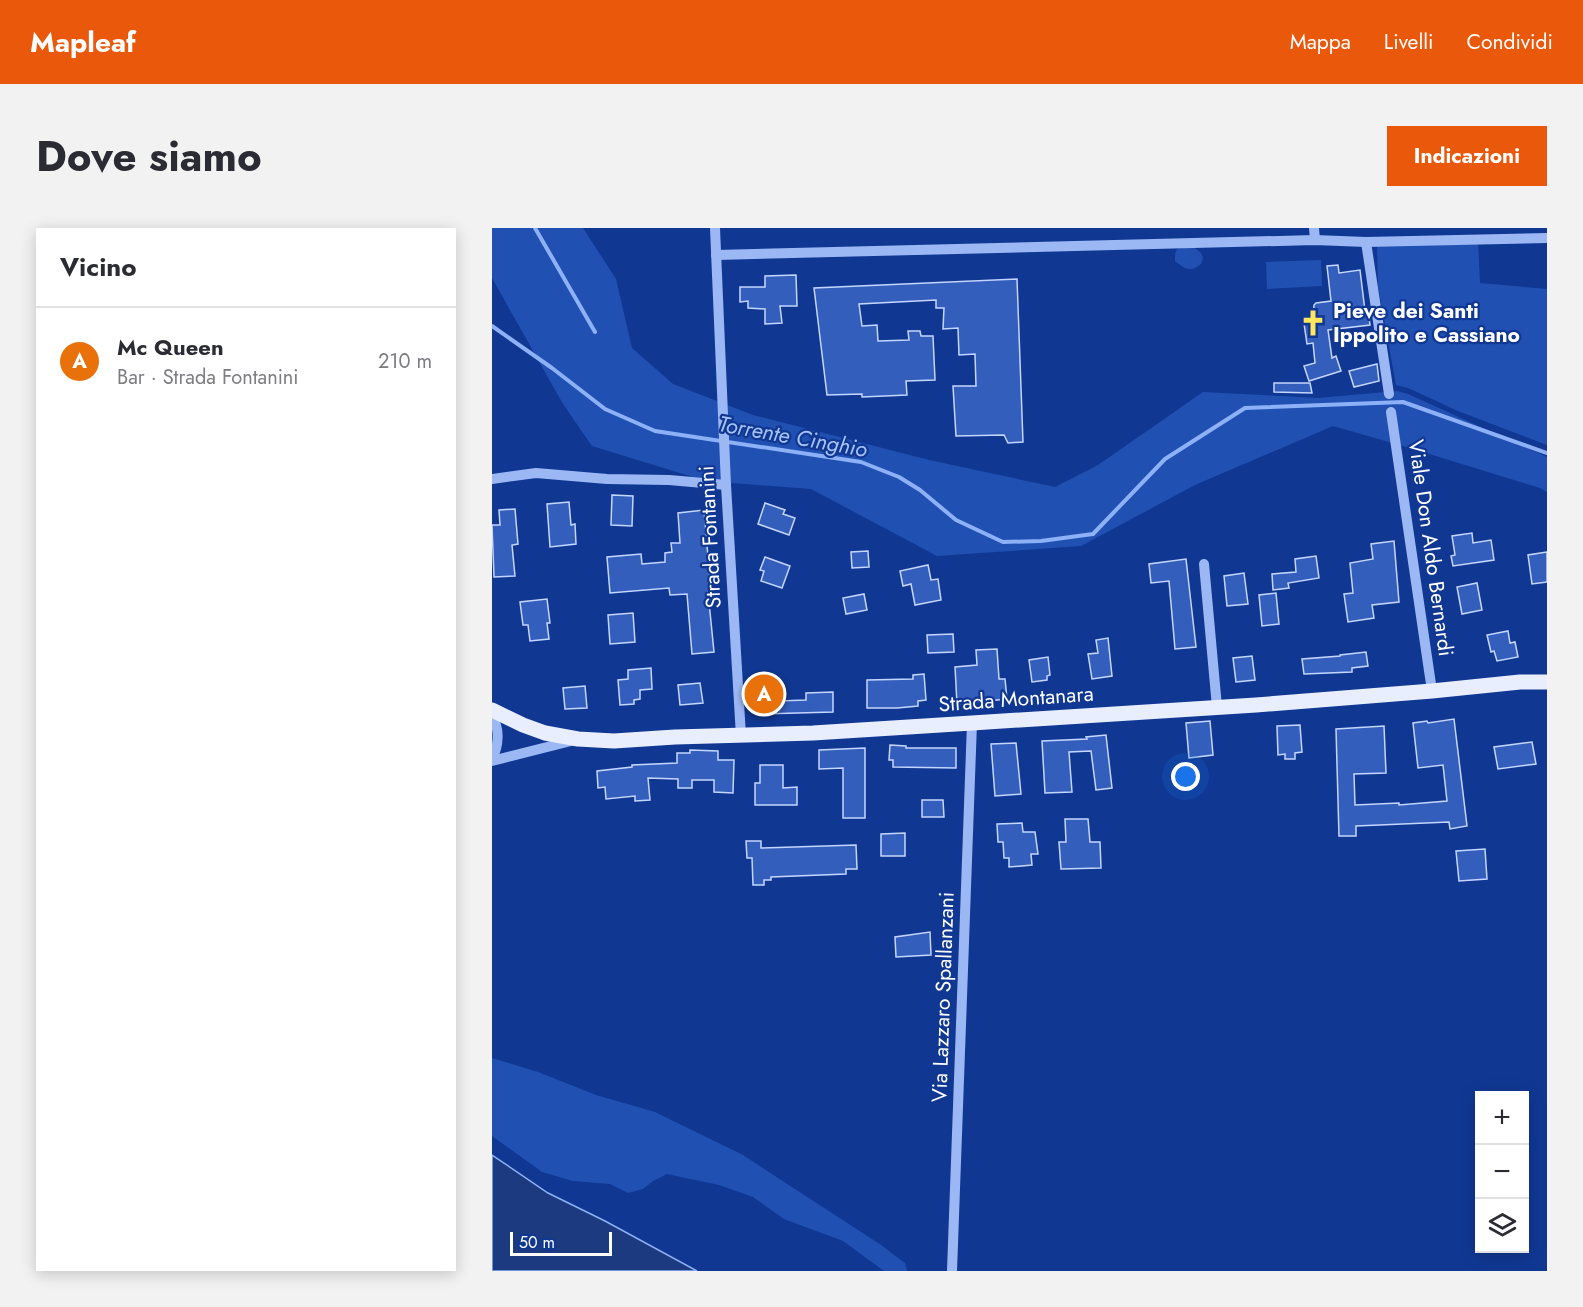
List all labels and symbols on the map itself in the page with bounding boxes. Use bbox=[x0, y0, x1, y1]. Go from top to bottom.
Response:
place label: Pieve dei Santi Ippolito e Cassiano bbox=[1333, 296, 1520, 350]
church icon: Pieve dei Santi Ippolito e Cassiano bbox=[1298, 308, 1328, 338]
water label: Torrente Cinghio bbox=[716, 407, 870, 465]
street label: Viale Don Aldo Bernardi bbox=[1401, 438, 1461, 658]
street label: Strada Fontanini bbox=[691, 465, 729, 609]
pin: A bbox=[744, 672, 784, 716]
street label: Strada Montanara bbox=[937, 679, 1095, 719]
your location bbox=[1171, 762, 1200, 791]
street label: Via Lazzaro Spallanzani bbox=[924, 891, 962, 1103]
scale bar bbox=[510, 1229, 612, 1256]

